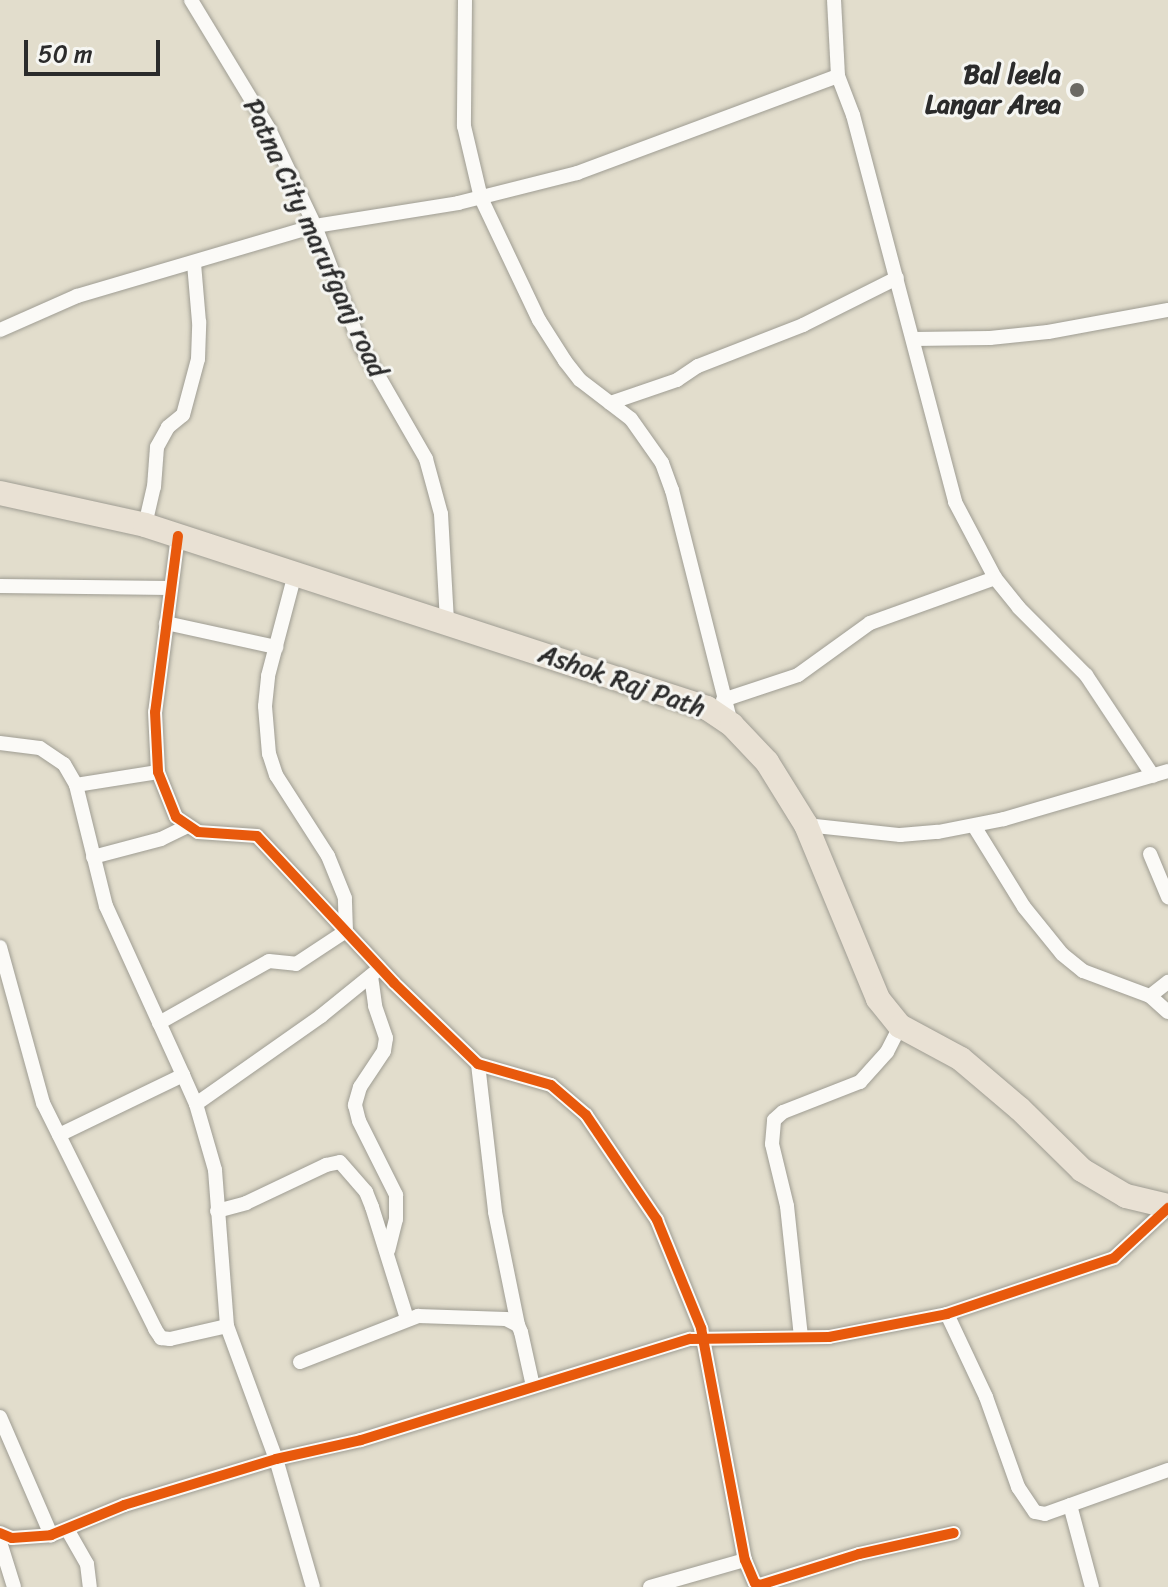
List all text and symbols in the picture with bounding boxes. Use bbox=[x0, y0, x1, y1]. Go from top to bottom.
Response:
scale bar bbox=[28, 24, 164, 74]
text: 50 m bbox=[38, 33, 93, 75]
place label: Bal leela Langar Area bbox=[924, 59, 1061, 120]
marker: Bal leela Langar Area bbox=[1068, 81, 1086, 99]
street label: Patna City marufganj road bbox=[237, 94, 393, 382]
street label: Ashok Raj Path bbox=[535, 638, 709, 724]

